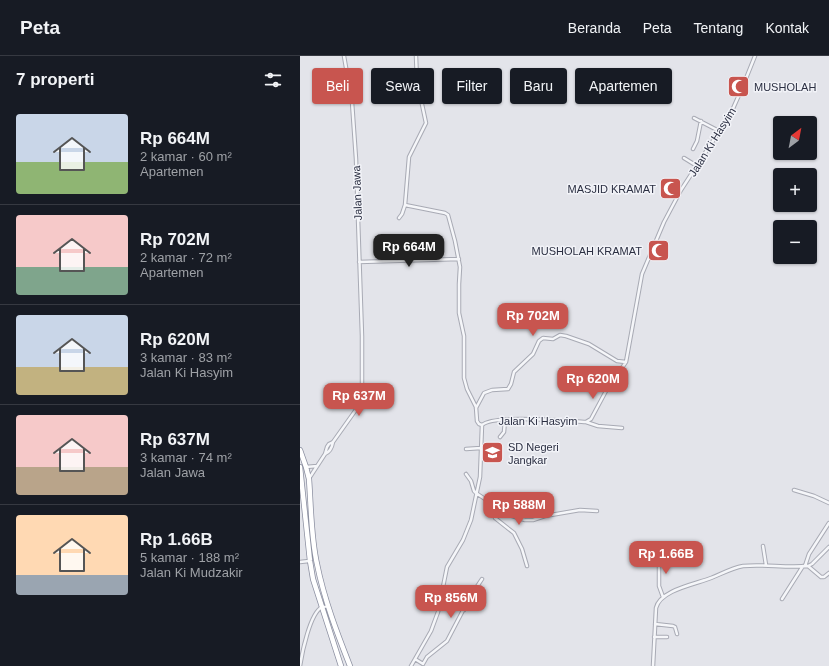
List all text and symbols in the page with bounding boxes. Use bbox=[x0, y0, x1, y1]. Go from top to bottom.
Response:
text: Peta bbox=[20, 17, 60, 38]
text: Beranda bbox=[568, 20, 621, 36]
text: Peta bbox=[643, 20, 672, 36]
text: Tentang bbox=[694, 20, 743, 36]
text: Kontak bbox=[765, 20, 809, 36]
chip: Beli bbox=[312, 68, 363, 104]
chip: Sewa bbox=[371, 68, 434, 104]
chip: Filter bbox=[442, 68, 502, 104]
chip: Baru bbox=[510, 68, 567, 104]
chip: Apartemen bbox=[575, 68, 672, 104]
icon: filters bbox=[262, 69, 284, 91]
text: 7 properti bbox=[16, 70, 94, 89]
mosque icon: MUSHOLAH bbox=[726, 74, 752, 100]
place label: MUSHOLAH bbox=[754, 81, 816, 93]
street label: Jalan Ki Hasyim bbox=[686, 105, 738, 179]
north arrow bbox=[773, 116, 817, 160]
map controls bbox=[773, 116, 817, 264]
text: Rp 664M bbox=[140, 129, 210, 148]
icon: home bbox=[48, 130, 96, 178]
text: 2 kamar · 60 m² bbox=[140, 149, 232, 164]
text: Apartemen bbox=[140, 164, 204, 179]
street label: Jalan Jawa bbox=[350, 164, 364, 221]
button: + bbox=[773, 168, 817, 212]
mosque icon: MASJID KRAMAT bbox=[658, 176, 684, 202]
place label: MASJID KRAMAT bbox=[568, 183, 656, 195]
button: − bbox=[773, 220, 817, 264]
text: Rp 702M bbox=[140, 230, 210, 249]
icon: home bbox=[48, 231, 96, 279]
pin: Rp 664M bbox=[372, 234, 446, 268]
mosque icon: MUSHOLAH KRAMAT bbox=[645, 238, 671, 264]
text: Rp 664M bbox=[382, 239, 436, 254]
place label: MUSHOLAH KRAMAT bbox=[532, 245, 642, 257]
text: 2 kamar · 72 m² bbox=[140, 250, 232, 265]
text: Apartemen bbox=[140, 265, 204, 280]
pin: Rp 702M bbox=[496, 303, 570, 337]
text: Rp 702M bbox=[506, 308, 560, 323]
text: Rp 620M bbox=[140, 330, 210, 349]
icon: home bbox=[48, 331, 96, 379]
text: 3 kamar · 83 m² bbox=[140, 350, 232, 365]
text: Jalan Ki Hasyim bbox=[140, 365, 233, 380]
pin: Rp 620M bbox=[556, 366, 630, 400]
text: Rp 620M bbox=[566, 371, 620, 386]
pin: Rp 637M bbox=[322, 383, 396, 417]
text: Rp 637M bbox=[332, 388, 386, 403]
street label: Jalan Ki Hasyim bbox=[499, 415, 577, 427]
text: Rp 637M bbox=[140, 430, 210, 449]
icon: home bbox=[48, 431, 96, 479]
school or university icon: SD Negeri Jangkar bbox=[479, 440, 505, 466]
place label: SD Negeri Jangkar bbox=[508, 441, 559, 466]
text: 3 kamar · 74 m² bbox=[140, 450, 232, 465]
text: Jalan Jawa bbox=[140, 465, 205, 480]
pin: Rp 588M bbox=[482, 492, 556, 526]
text: Rp 588M bbox=[492, 497, 546, 512]
text: Rp 1.66B bbox=[140, 530, 213, 549]
icon: home bbox=[48, 531, 96, 579]
pin: Rp 1.66B bbox=[625, 541, 707, 575]
text: Rp 1.66B bbox=[638, 546, 694, 561]
text: 5 kamar · 188 m² bbox=[140, 550, 239, 565]
text: Jalan Ki Mudzakir bbox=[140, 565, 243, 580]
pin: Rp 856M bbox=[414, 585, 488, 619]
text: Rp 856M bbox=[424, 590, 478, 605]

